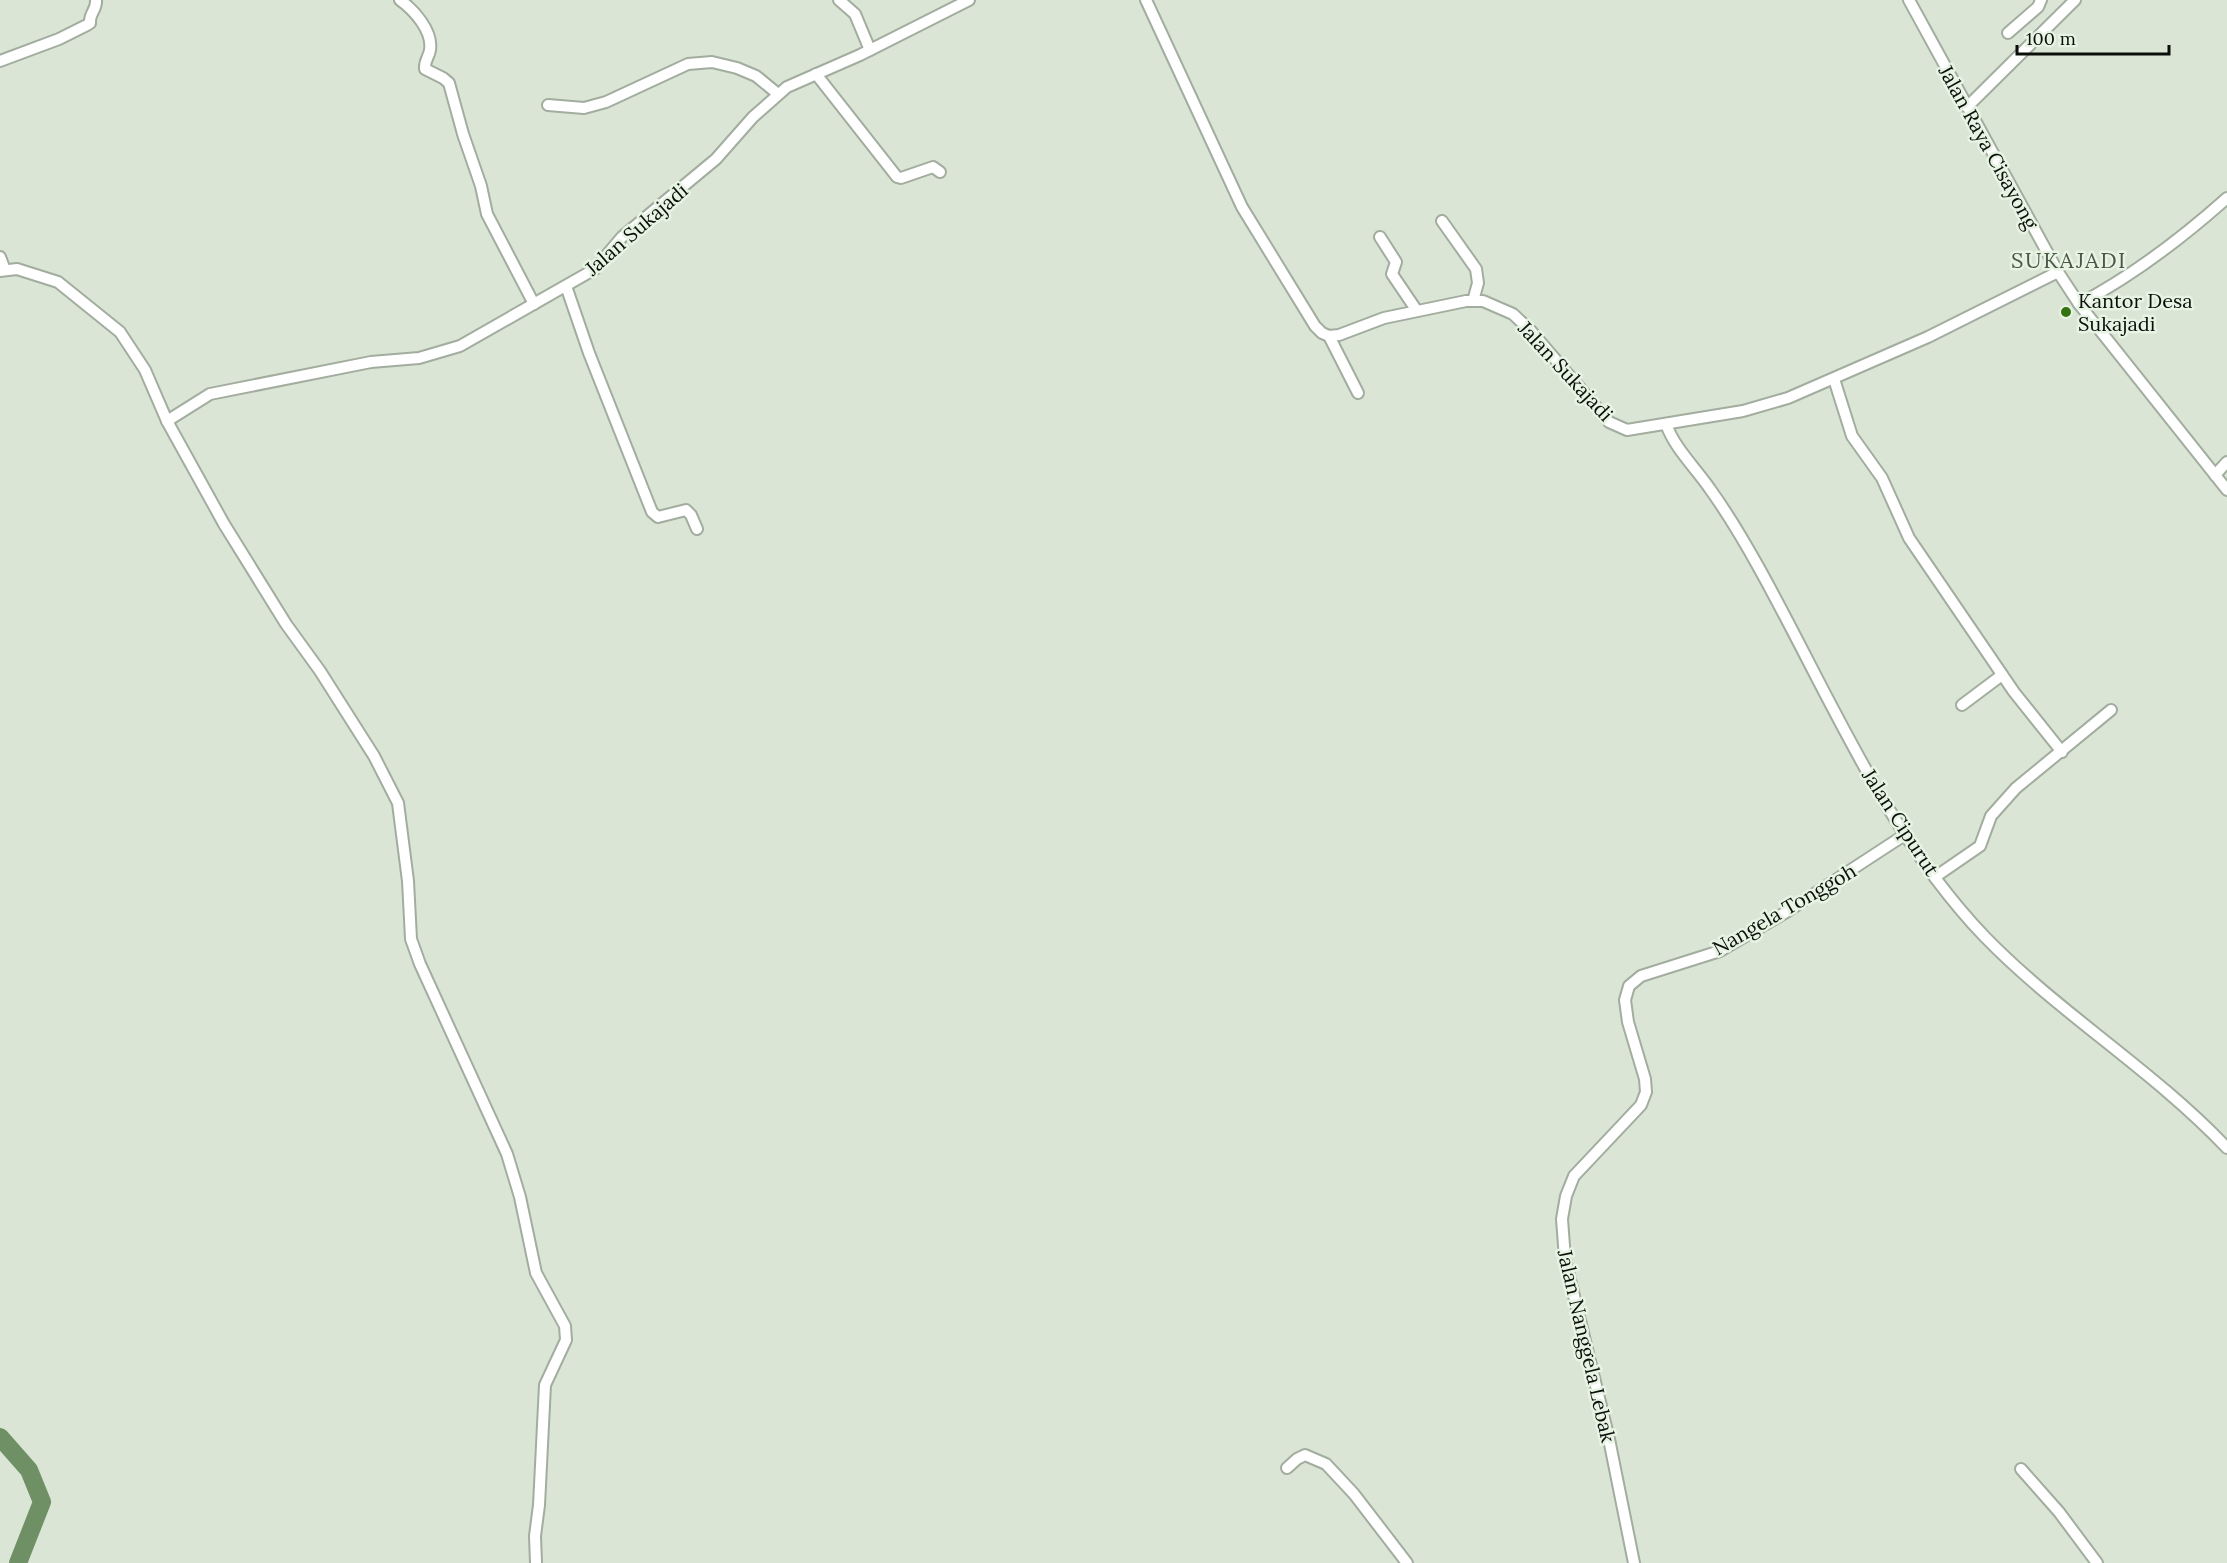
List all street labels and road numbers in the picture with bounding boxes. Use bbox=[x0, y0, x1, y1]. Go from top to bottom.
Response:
street label: Jalan Raya Cisayong bbox=[1933, 60, 2045, 234]
street label: Jalan Sukajadi bbox=[579, 178, 692, 281]
street label: Jalan Sukajadi bbox=[1513, 315, 1619, 426]
street label: Jalan Cipurut bbox=[1857, 763, 1945, 880]
street label: Nangela Tonggoh bbox=[1708, 858, 1860, 960]
street label: Jalan Nanggela Lebak bbox=[1552, 1246, 1621, 1445]

